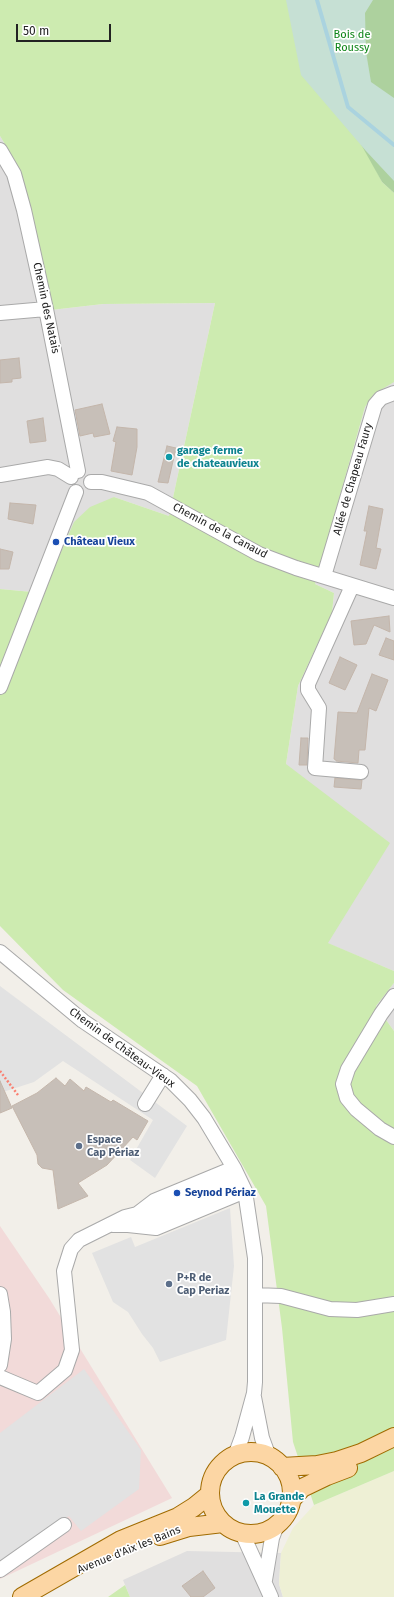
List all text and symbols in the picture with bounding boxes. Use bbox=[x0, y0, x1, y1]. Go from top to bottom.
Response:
scale bar bbox=[18, 16, 113, 42]
text: 50 m bbox=[23, 24, 49, 38]
park label: Bois de Roussy bbox=[334, 28, 370, 54]
street label: Chemin des Natais bbox=[30, 261, 62, 355]
street label: Allée de Chapeau Faury bbox=[331, 421, 375, 537]
place label: garage ferme de chateauvieux bbox=[177, 444, 259, 470]
marker: garage ferme de chateauvieux bbox=[164, 452, 174, 462]
street label: Chemin de la Canaud bbox=[170, 500, 270, 562]
place label: Château Vieux bbox=[64, 535, 135, 549]
marker: Château Vieux bbox=[51, 537, 61, 547]
street label: Chemin de Château-Vieux bbox=[67, 1005, 177, 1091]
place label: Espace Cap Périaz bbox=[87, 1133, 139, 1159]
marker: Espace Cap Périaz bbox=[74, 1141, 84, 1151]
place label: Seynod Périaz bbox=[185, 1186, 256, 1200]
marker: Seynod Périaz bbox=[172, 1188, 182, 1198]
place label: P+R de Cap Periaz bbox=[177, 1271, 229, 1297]
marker: P+R de Cap Periaz bbox=[164, 1279, 174, 1289]
place label: La Grande Mouette bbox=[254, 1490, 304, 1516]
marker: La Grande Mouette bbox=[241, 1498, 251, 1508]
street label: Avenue d'Aix les Bains bbox=[75, 1523, 183, 1577]

